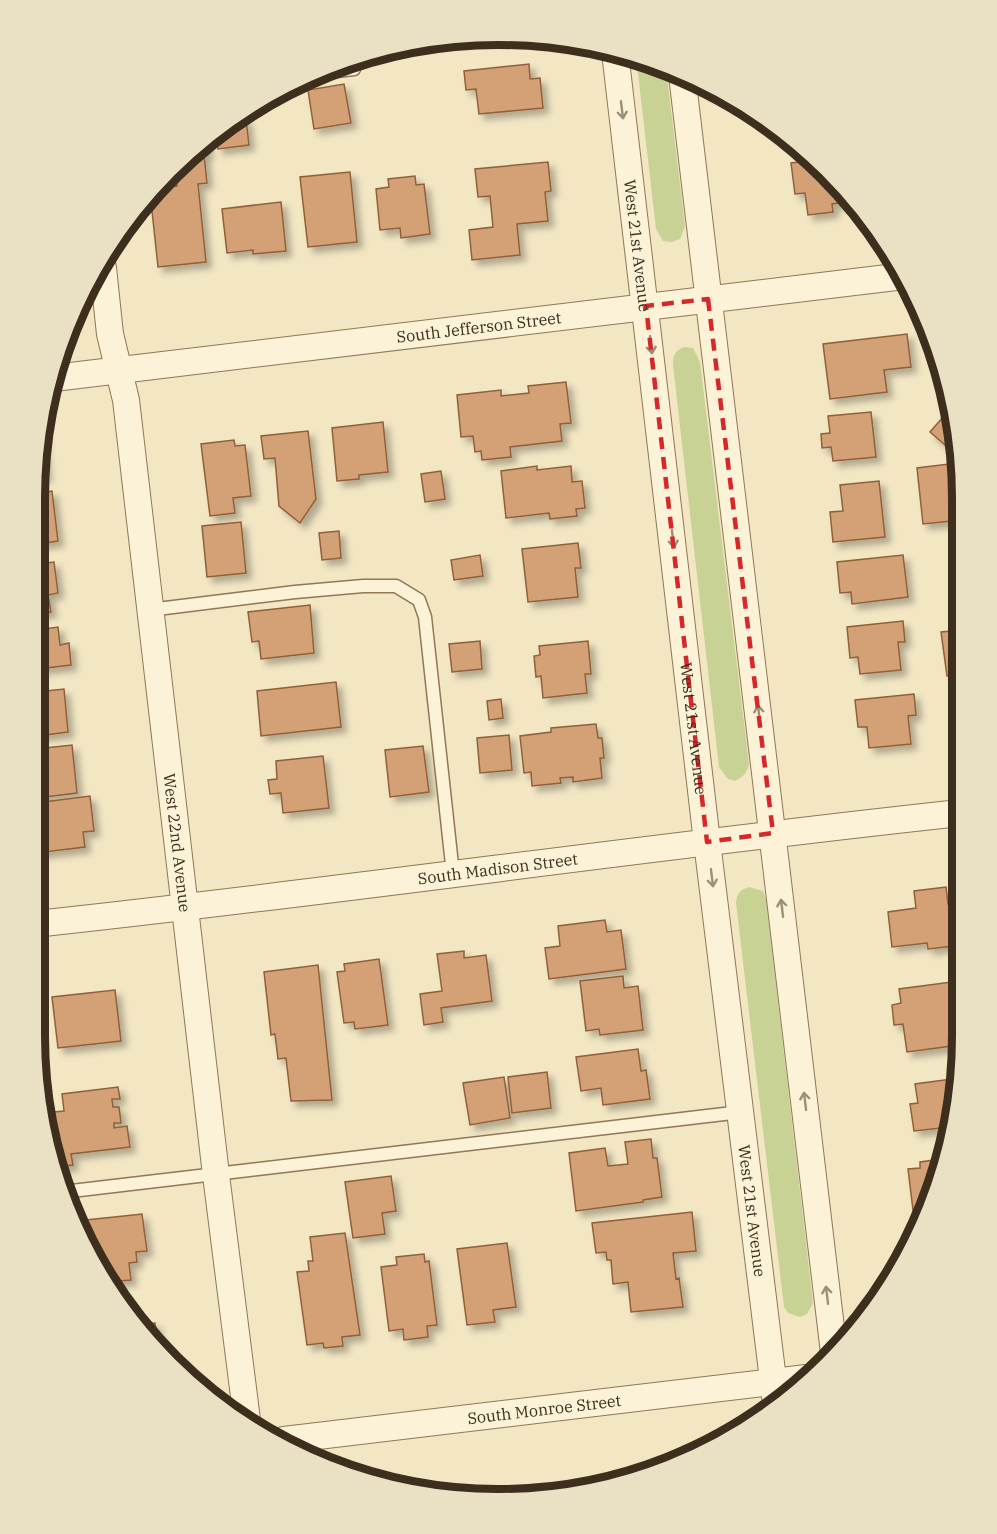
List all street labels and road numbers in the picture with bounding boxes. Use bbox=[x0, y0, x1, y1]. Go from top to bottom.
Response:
street label: West 21st Avenue bbox=[620, 178, 655, 313]
street label: South Jefferson Street bbox=[395, 307, 563, 347]
street label: West 21st Avenue bbox=[676, 661, 711, 796]
street label: West 22nd Avenue bbox=[159, 772, 195, 913]
street label: South Madison Street bbox=[417, 848, 579, 888]
street label: West 21st Avenue bbox=[734, 1144, 770, 1278]
street label: South Monroe Street bbox=[466, 1390, 622, 1428]

